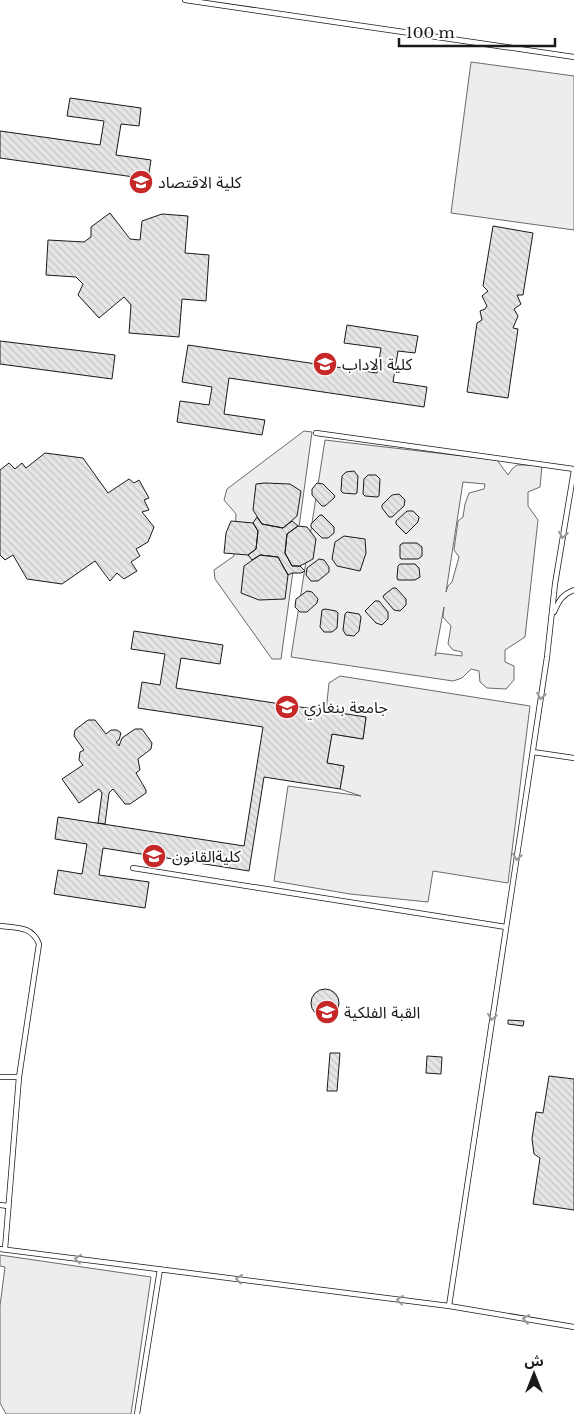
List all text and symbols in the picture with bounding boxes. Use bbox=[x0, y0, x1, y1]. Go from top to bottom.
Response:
scale bar bbox=[399, 15, 555, 47]
text: 100 m bbox=[406, 23, 455, 42]
school or university icon: كلية الاقتصاد bbox=[128, 169, 154, 195]
place label: كلية الاقتصاد bbox=[158, 172, 242, 192]
school or university icon: كلية الاداب bbox=[312, 351, 338, 377]
place label: كلية الاداب bbox=[342, 354, 413, 374]
one-way arrow bbox=[559, 531, 569, 539]
one-way arrow bbox=[536, 692, 547, 700]
school or university icon: جامعة بنغازي bbox=[274, 694, 300, 720]
place label: جامعة بنغازي bbox=[304, 697, 388, 720]
school or university icon: كليةالقانون bbox=[141, 843, 167, 869]
place label: كليةالقانون bbox=[172, 846, 241, 866]
one-way arrow bbox=[512, 852, 522, 861]
school or university icon: القبة الفلكية bbox=[314, 999, 340, 1025]
place label: القبة الفلكية bbox=[344, 1002, 420, 1022]
one-way arrow bbox=[488, 1013, 498, 1022]
one-way arrow bbox=[74, 1255, 82, 1265]
one-way arrow bbox=[235, 1274, 243, 1285]
one-way arrow bbox=[396, 1295, 405, 1305]
one-way arrow bbox=[522, 1314, 530, 1324]
north arrow bbox=[509, 1349, 559, 1399]
text: ش bbox=[524, 1352, 544, 1370]

